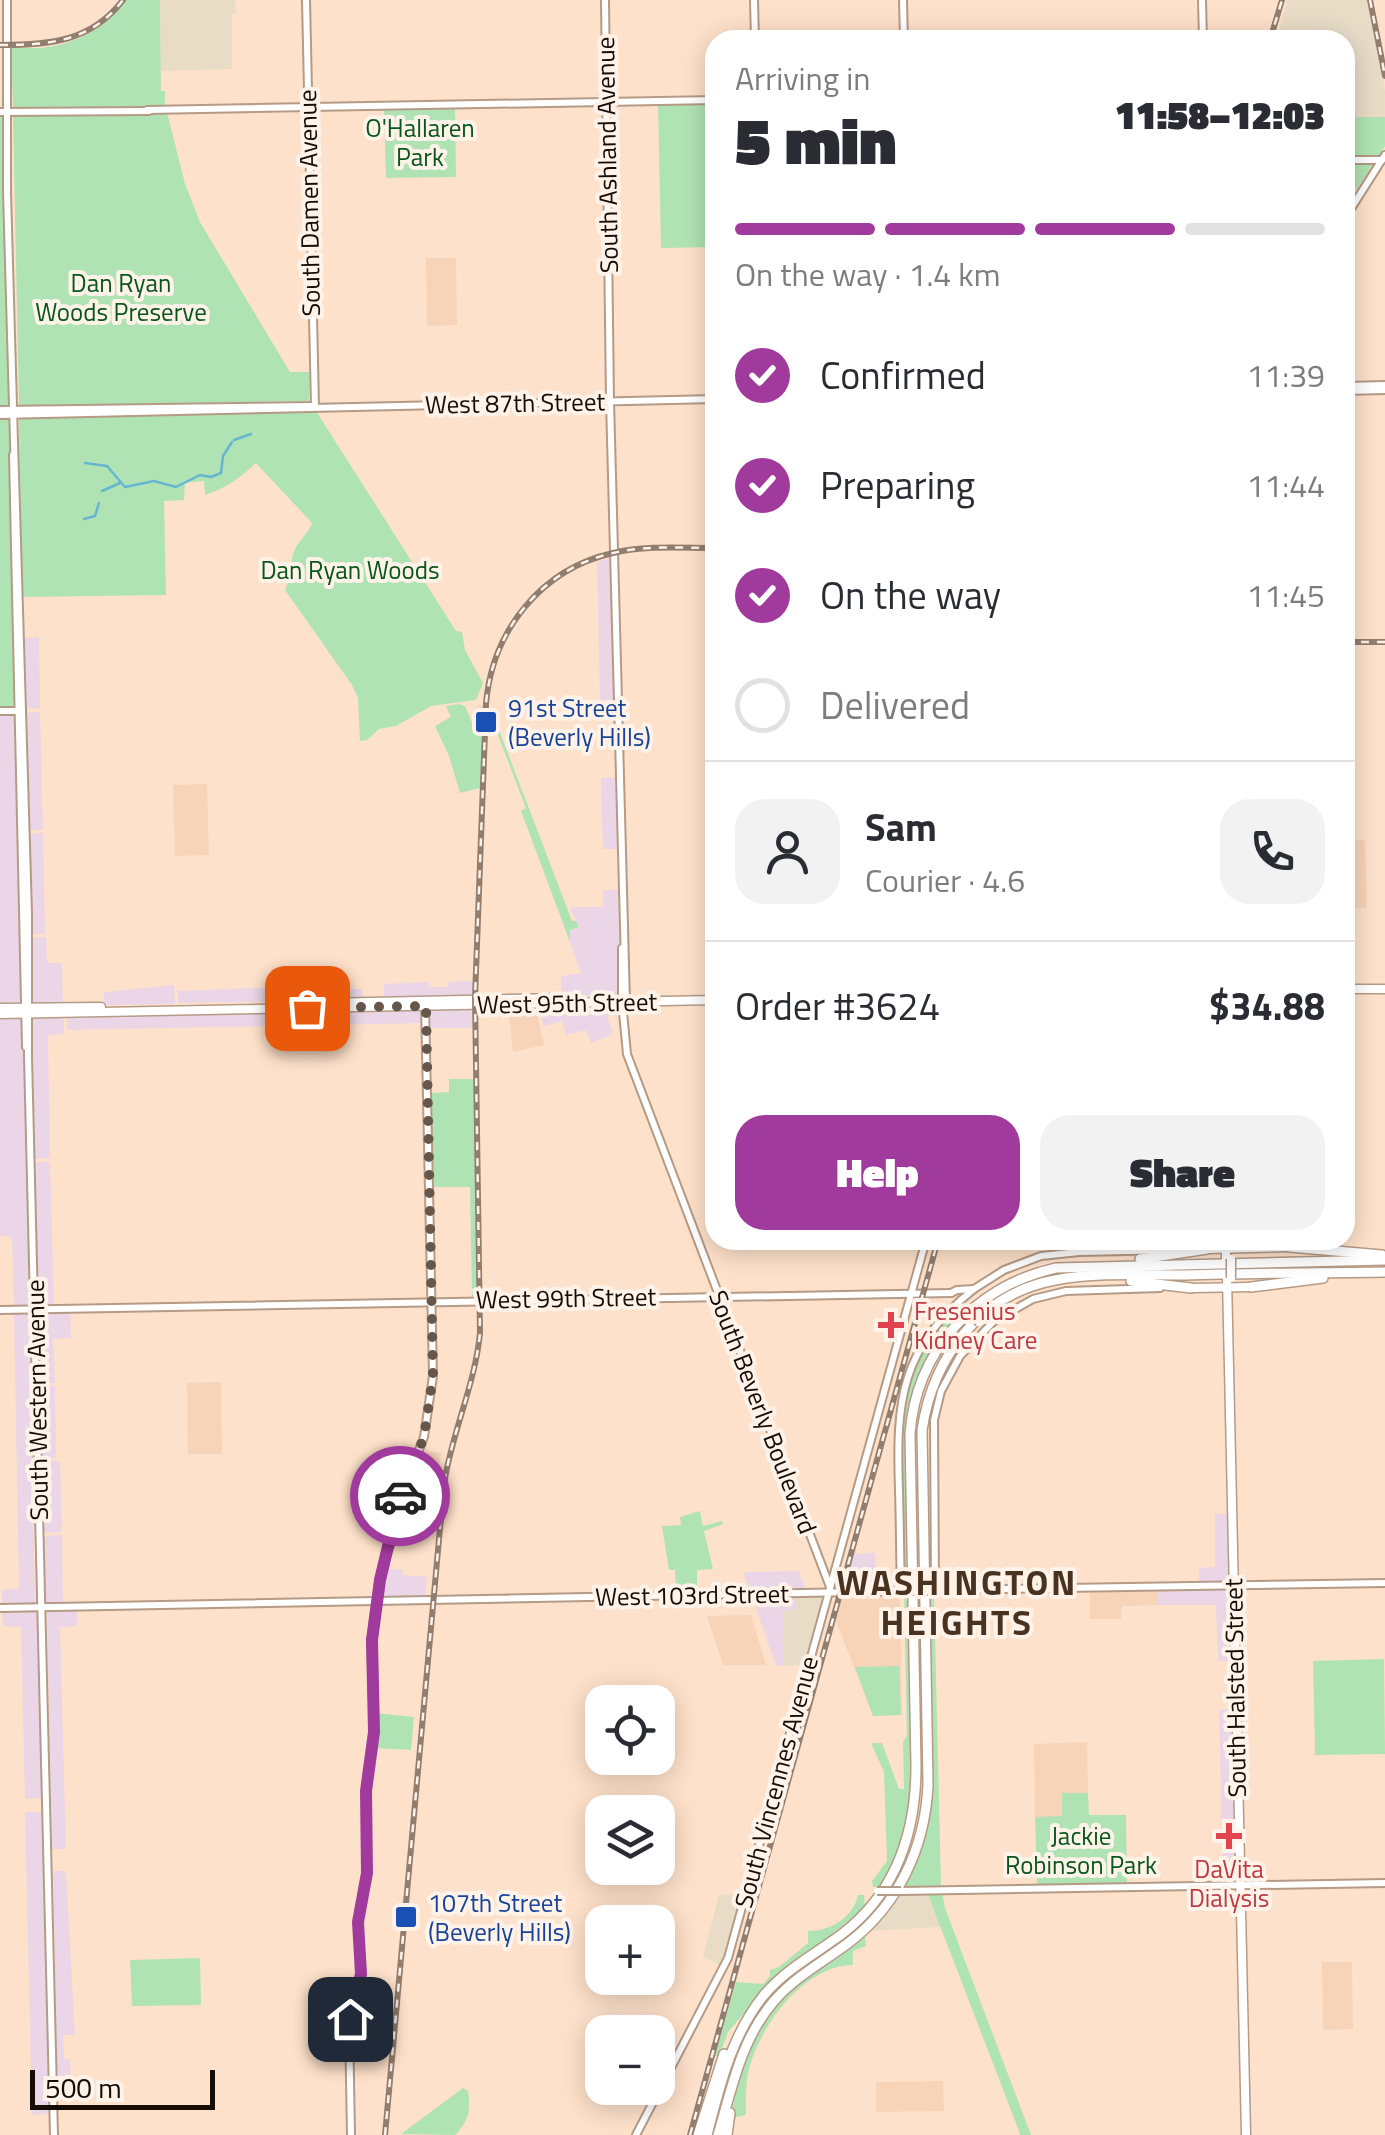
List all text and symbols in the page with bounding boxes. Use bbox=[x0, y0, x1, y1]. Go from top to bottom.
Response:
street label: South Ashland Avenue bbox=[586, 37, 628, 273]
text: Arriving in bbox=[735, 54, 871, 102]
text: 11:58–12:03 bbox=[1115, 86, 1325, 144]
street label: South Damen Avenue bbox=[288, 89, 330, 317]
text: 5 min bbox=[735, 90, 896, 189]
park label: O'Hallaren Park bbox=[365, 109, 475, 176]
text: On the way · 1.4 km bbox=[735, 250, 1000, 298]
park label: Dan Ryan Woods Preserve bbox=[35, 264, 207, 331]
text: Confirmed bbox=[820, 346, 986, 404]
icon: check bbox=[735, 348, 790, 403]
text: 11:39 bbox=[1246, 351, 1325, 399]
street label: West 87th Street bbox=[425, 382, 606, 424]
text: Preparing bbox=[820, 456, 975, 514]
icon: check bbox=[735, 458, 790, 513]
text: 11:44 bbox=[1246, 461, 1325, 509]
park label: Dan Ryan Woods bbox=[260, 551, 440, 589]
text: On the way bbox=[820, 566, 1001, 624]
icon: check bbox=[735, 568, 790, 623]
text: 11:45 bbox=[1246, 571, 1325, 619]
text: Delivered bbox=[820, 676, 970, 734]
place label: 91st Street (Beverly Hills) bbox=[508, 689, 651, 756]
marker: 91st Street (Beverly Hills) bbox=[473, 709, 499, 735]
text: Sam bbox=[865, 798, 937, 856]
button: person bbox=[735, 799, 840, 904]
button: phone bbox=[1220, 799, 1325, 904]
text: Courier · 4.6 bbox=[865, 856, 1025, 904]
pin bbox=[265, 966, 350, 1051]
text: Order #3624 bbox=[735, 977, 940, 1035]
text: $34.88 bbox=[1209, 977, 1325, 1035]
icon: bag bbox=[280, 981, 335, 1036]
street label: West 95th Street bbox=[477, 982, 658, 1024]
button: Help bbox=[735, 1115, 1020, 1230]
button: Share bbox=[1040, 1115, 1325, 1230]
street label: West 99th Street bbox=[476, 1277, 657, 1319]
street label: South Western Avenue bbox=[16, 1279, 58, 1521]
street label: South Beverly Boulevard bbox=[699, 1285, 827, 1539]
place label: Fresenius Kidney Care bbox=[914, 1292, 1037, 1359]
marker: Fresenius Kidney Care bbox=[878, 1312, 904, 1338]
courier bbox=[350, 1446, 450, 1546]
icon: car bbox=[373, 1469, 428, 1524]
district label: WASHINGTON HEIGHTS bbox=[836, 1555, 1078, 1649]
street label: West 103rd Street bbox=[595, 1574, 789, 1616]
street label: South Halsted Street bbox=[1214, 1578, 1256, 1798]
street label: South Vincennes Avenue bbox=[724, 1652, 828, 1912]
map controls bbox=[585, 1685, 675, 2105]
button: locate bbox=[585, 1685, 675, 1775]
button: layers bbox=[585, 1795, 675, 1885]
park label: Jackie Robinson Park bbox=[1005, 1817, 1157, 1884]
marker: DaVita Dialysis bbox=[1216, 1823, 1242, 1849]
place label: DaVita Dialysis bbox=[1189, 1850, 1269, 1917]
place label: 107th Street (Beverly Hills) bbox=[428, 1884, 571, 1951]
marker: 107th Street (Beverly Hills) bbox=[393, 1904, 419, 1930]
button: + bbox=[585, 1905, 675, 1995]
pin bbox=[308, 1977, 393, 2062]
icon: home bbox=[323, 1992, 378, 2047]
button: − bbox=[585, 2015, 675, 2105]
scale bar bbox=[30, 2065, 215, 2110]
text: 500 m bbox=[45, 2066, 122, 2109]

